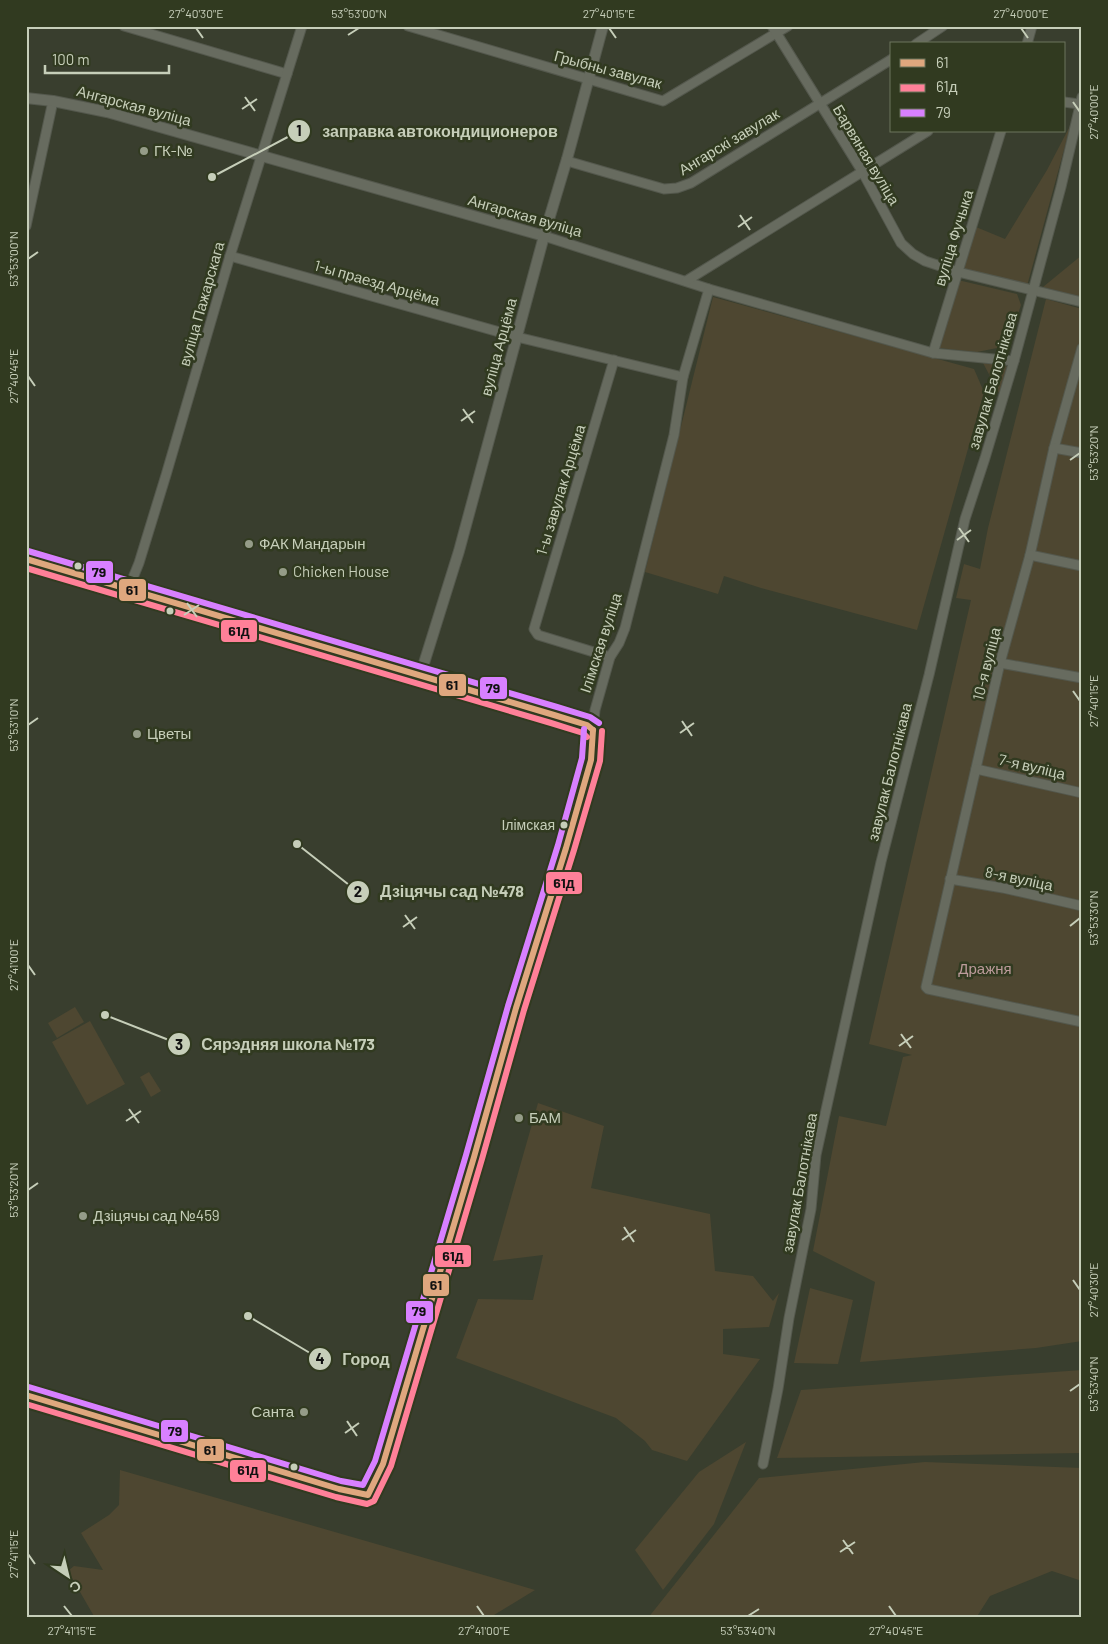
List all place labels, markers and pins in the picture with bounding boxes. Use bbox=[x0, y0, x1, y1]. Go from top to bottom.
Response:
callout: заправка автокондиционеров bbox=[287, 116, 567, 147]
place label: ГК-№ bbox=[154, 141, 193, 159]
marker: ГК-№ bbox=[138, 145, 150, 157]
place label: ФАК Мандарын bbox=[259, 534, 366, 552]
marker: ФАК Мандарын bbox=[243, 538, 255, 550]
unlabelled marker bbox=[73, 561, 83, 571]
place label: Chicken House bbox=[293, 562, 389, 580]
marker: Chicken House bbox=[277, 566, 289, 578]
unlabelled marker bbox=[165, 606, 175, 616]
place label: Цветы bbox=[147, 724, 191, 742]
marker: Цветы bbox=[131, 728, 143, 740]
place label: Ілімская bbox=[501, 816, 555, 833]
marker: Ілімская bbox=[559, 820, 569, 830]
callout: Дзіцячы сад №478 bbox=[345, 876, 534, 907]
callout: Сярэдняя школа №173 bbox=[167, 1029, 385, 1060]
place label: БАМ bbox=[529, 1108, 561, 1126]
marker: БАМ bbox=[513, 1112, 525, 1124]
place label: Дзіцячы сад №459 bbox=[93, 1206, 220, 1224]
marker: Дзіцячы сад №459 bbox=[77, 1210, 89, 1222]
callout: Город bbox=[307, 1343, 400, 1374]
place label: Санта bbox=[251, 1402, 295, 1420]
marker: Санта bbox=[298, 1406, 310, 1418]
unlabelled marker bbox=[289, 1462, 299, 1472]

